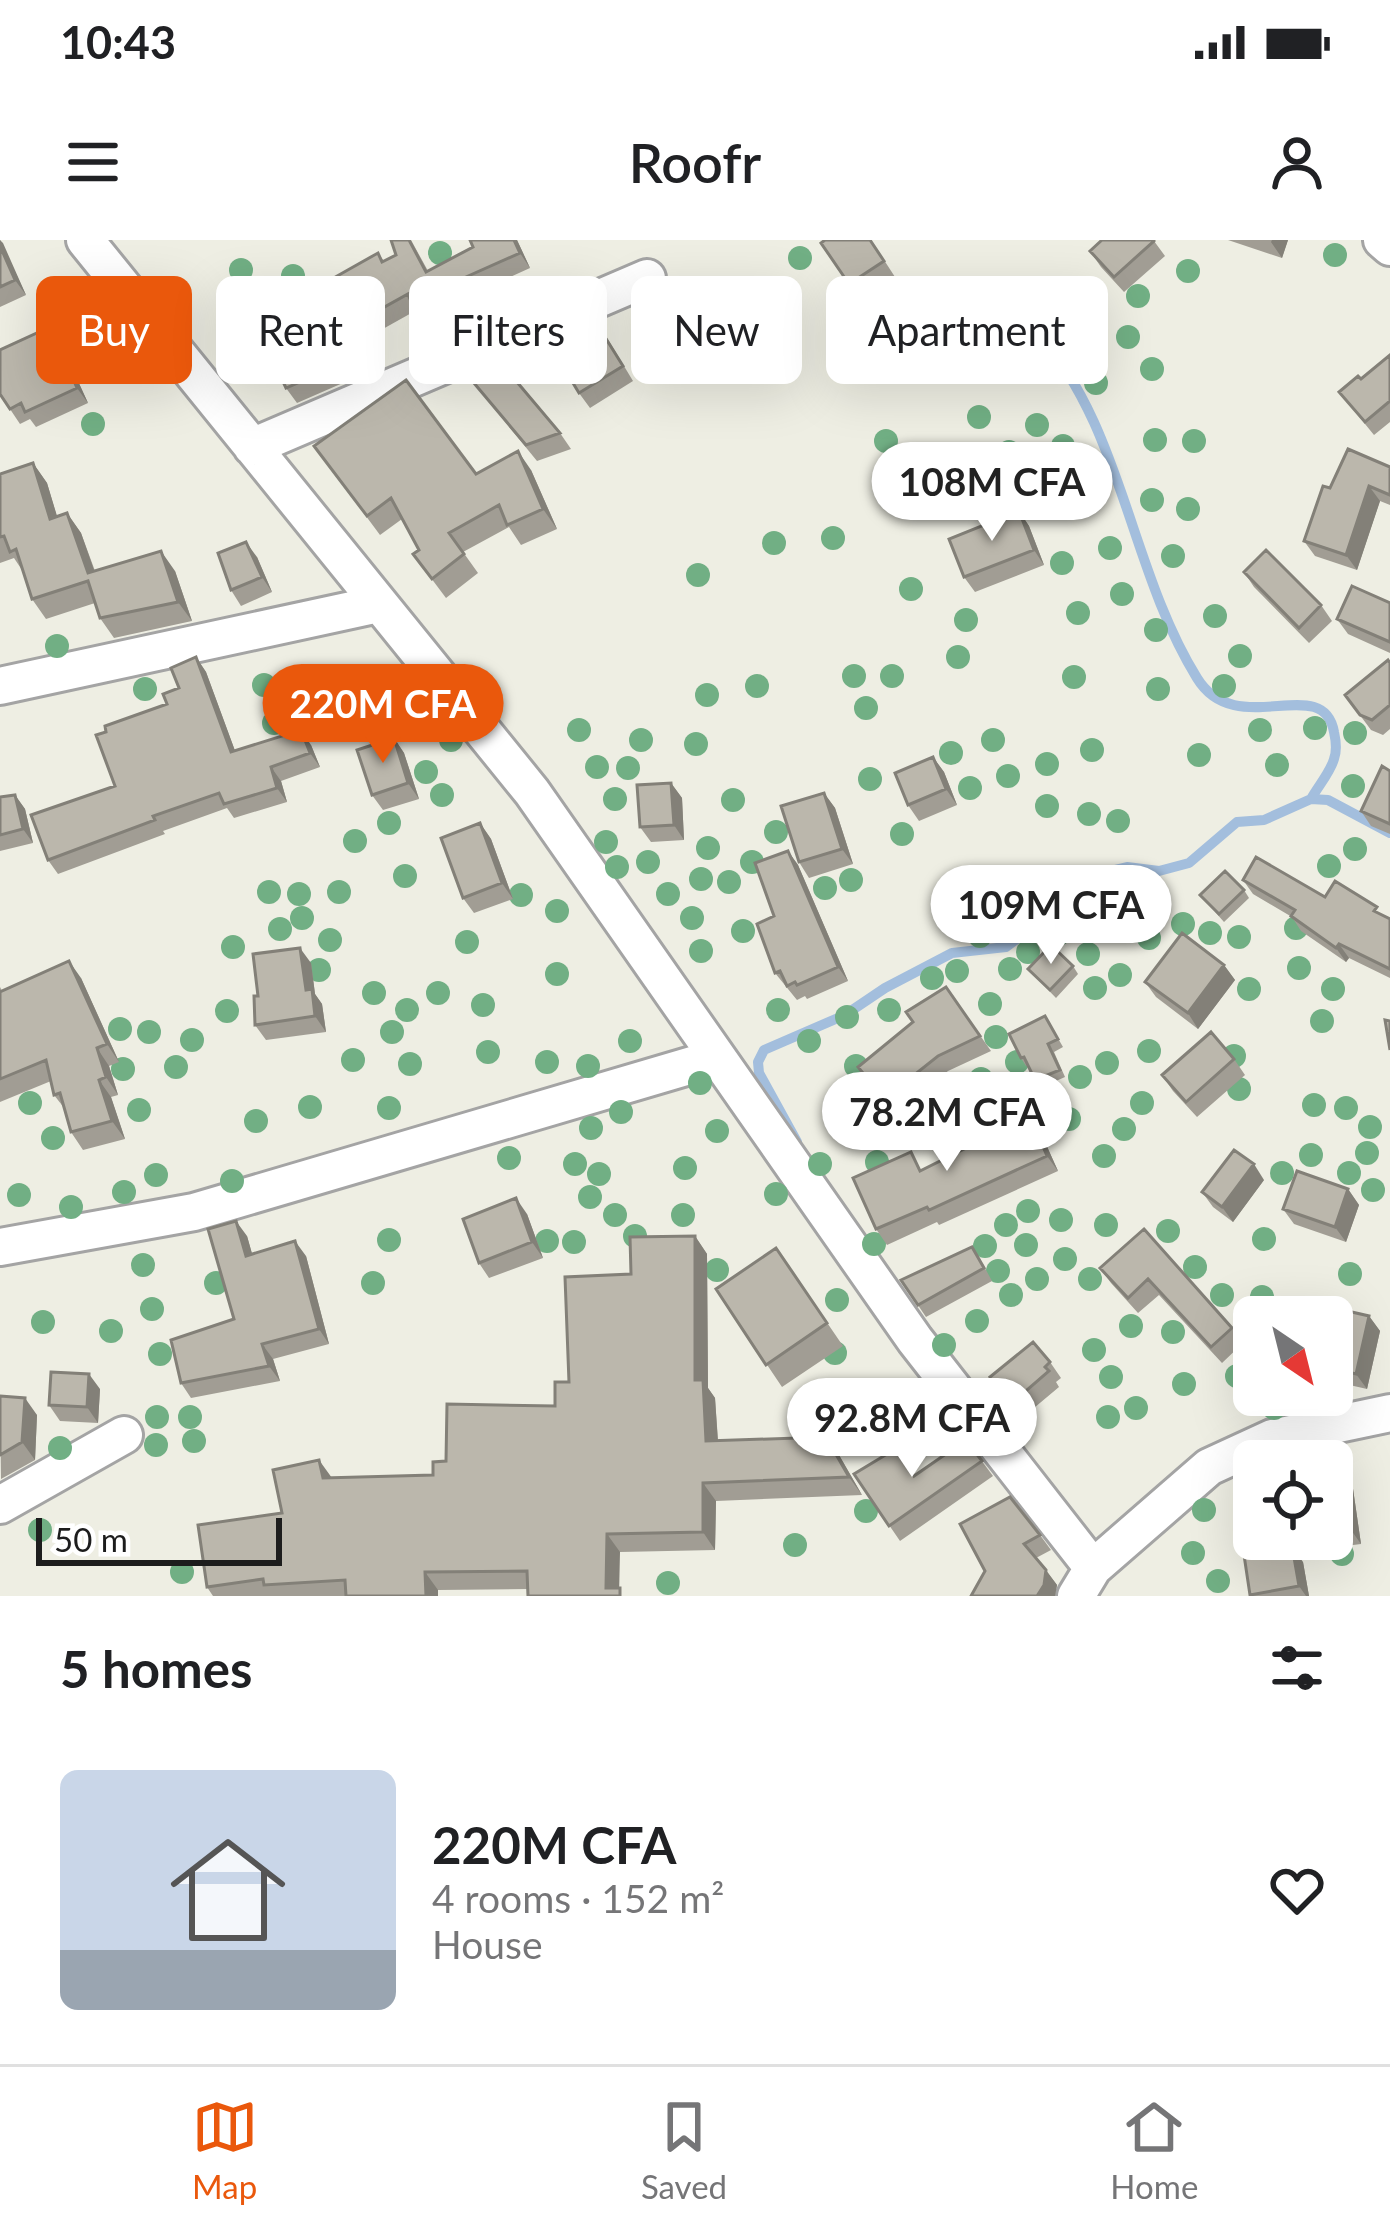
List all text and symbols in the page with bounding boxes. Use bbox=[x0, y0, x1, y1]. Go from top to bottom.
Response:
text: 10:43 bbox=[60, 15, 176, 69]
icon: menu bbox=[60, 129, 126, 195]
icon: person bbox=[1264, 129, 1330, 195]
text: Roofr bbox=[629, 130, 761, 195]
chip: Buy bbox=[36, 276, 192, 384]
chip: Rent bbox=[216, 276, 385, 384]
chip: Filters bbox=[409, 276, 607, 384]
chip: New bbox=[631, 276, 802, 384]
chip: Apartment bbox=[826, 276, 1108, 384]
pin: 108M CFA bbox=[868, 442, 1116, 544]
text: 108M CFA bbox=[899, 458, 1085, 504]
pin: 220M CFA bbox=[259, 664, 507, 766]
text: 220M CFA bbox=[290, 680, 476, 726]
pin: 109M CFA bbox=[927, 865, 1175, 967]
text: 109M CFA bbox=[958, 881, 1144, 927]
pin: 78.2M CFA bbox=[810, 1072, 1084, 1174]
text: 78.2M CFA bbox=[849, 1088, 1045, 1134]
north arrow bbox=[1233, 1296, 1353, 1416]
map controls bbox=[1233, 1296, 1353, 1560]
pin: 92.8M CFA bbox=[775, 1378, 1049, 1480]
text: 92.8M CFA bbox=[814, 1394, 1010, 1440]
button: locate bbox=[1233, 1440, 1353, 1560]
scale bar bbox=[36, 1512, 282, 1565]
text: 50 m bbox=[54, 1519, 128, 1559]
icon: filters bbox=[1264, 1635, 1330, 1701]
text: 5 homes bbox=[60, 1638, 252, 1699]
text: 220M CFA bbox=[432, 1814, 676, 1875]
icon: home bbox=[156, 1818, 300, 1962]
icon: heart bbox=[1264, 1857, 1330, 1923]
text: 4 rooms · 152 m² bbox=[432, 1875, 724, 1921]
text: House bbox=[432, 1921, 543, 1967]
tab: Map bbox=[192, 2094, 258, 2206]
tab: Saved bbox=[641, 2094, 727, 2206]
tab: Home bbox=[1110, 2094, 1198, 2206]

